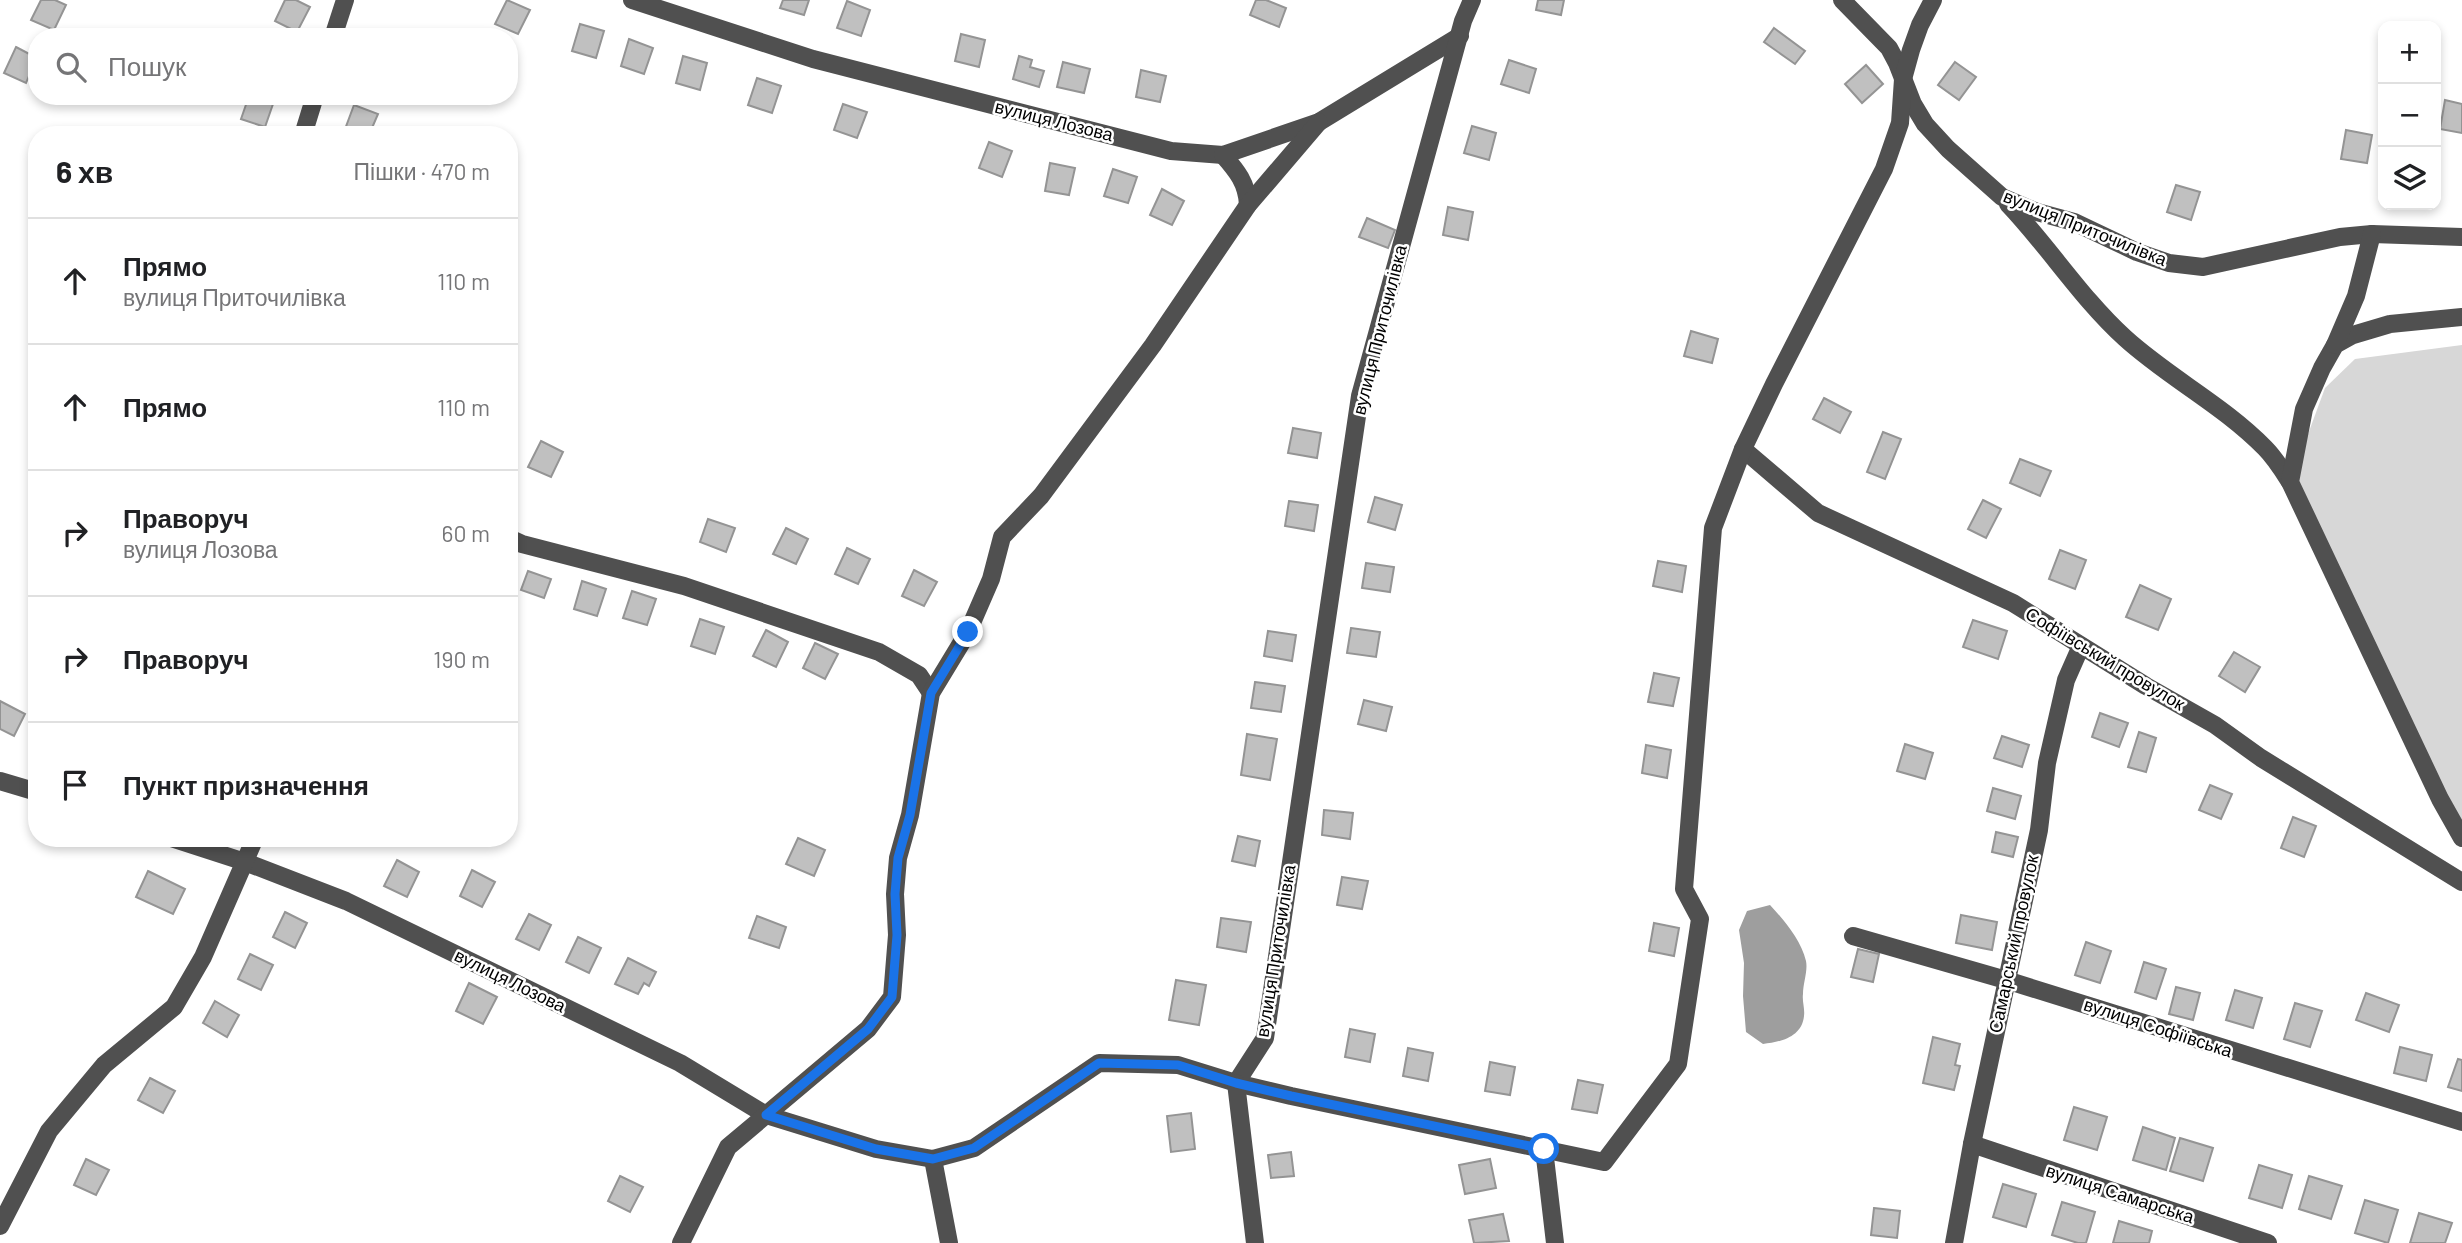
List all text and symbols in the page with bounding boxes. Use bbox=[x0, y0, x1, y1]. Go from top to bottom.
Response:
map controls bbox=[2378, 21, 2441, 210]
button: + bbox=[2378, 21, 2441, 84]
search box bbox=[28, 28, 518, 105]
icon: search bbox=[52, 48, 90, 86]
text: Пошук bbox=[108, 50, 186, 81]
button: − bbox=[2378, 84, 2441, 147]
street label: вулиця Лозова bbox=[993, 95, 1117, 146]
button: layers bbox=[2378, 147, 2441, 210]
text: 6 хв bbox=[56, 153, 113, 189]
text: Пішки · 470 m bbox=[353, 157, 490, 185]
street label: вулиця Приточилівка bbox=[2000, 184, 2171, 270]
street label: вулиця Приточилівка bbox=[1347, 242, 1411, 417]
text: Прямо bbox=[123, 250, 207, 281]
icon: ahead bbox=[56, 262, 94, 300]
text: 110 m bbox=[437, 267, 490, 295]
text: вулиця Приточилівка bbox=[123, 283, 346, 311]
icon: ahead bbox=[56, 388, 94, 426]
text: Прямо bbox=[123, 391, 207, 422]
text: 110 m bbox=[437, 393, 490, 421]
text: Праворуч bbox=[123, 502, 249, 533]
icon: right bbox=[56, 514, 94, 552]
text: 60 m bbox=[442, 519, 490, 547]
text: вулиця Лозова bbox=[123, 535, 278, 563]
street label: Софіївський провулок bbox=[2022, 602, 2189, 715]
route end bbox=[952, 616, 983, 647]
icon: right bbox=[56, 640, 94, 678]
text: Праворуч bbox=[123, 643, 249, 674]
text: 190 m bbox=[433, 645, 490, 673]
icon: arrive bbox=[56, 766, 94, 804]
text: Пункт призначення bbox=[123, 769, 369, 800]
street label: Самарський провулок bbox=[1983, 853, 2043, 1035]
street label: вулиця Приточилівка bbox=[1251, 862, 1300, 1039]
street label: вулиця Лозова bbox=[451, 944, 571, 1017]
street label: вулиця Софіївська bbox=[2081, 993, 2236, 1062]
route start bbox=[1528, 1133, 1559, 1164]
street label: вулиця Самарська bbox=[2044, 1159, 2198, 1228]

